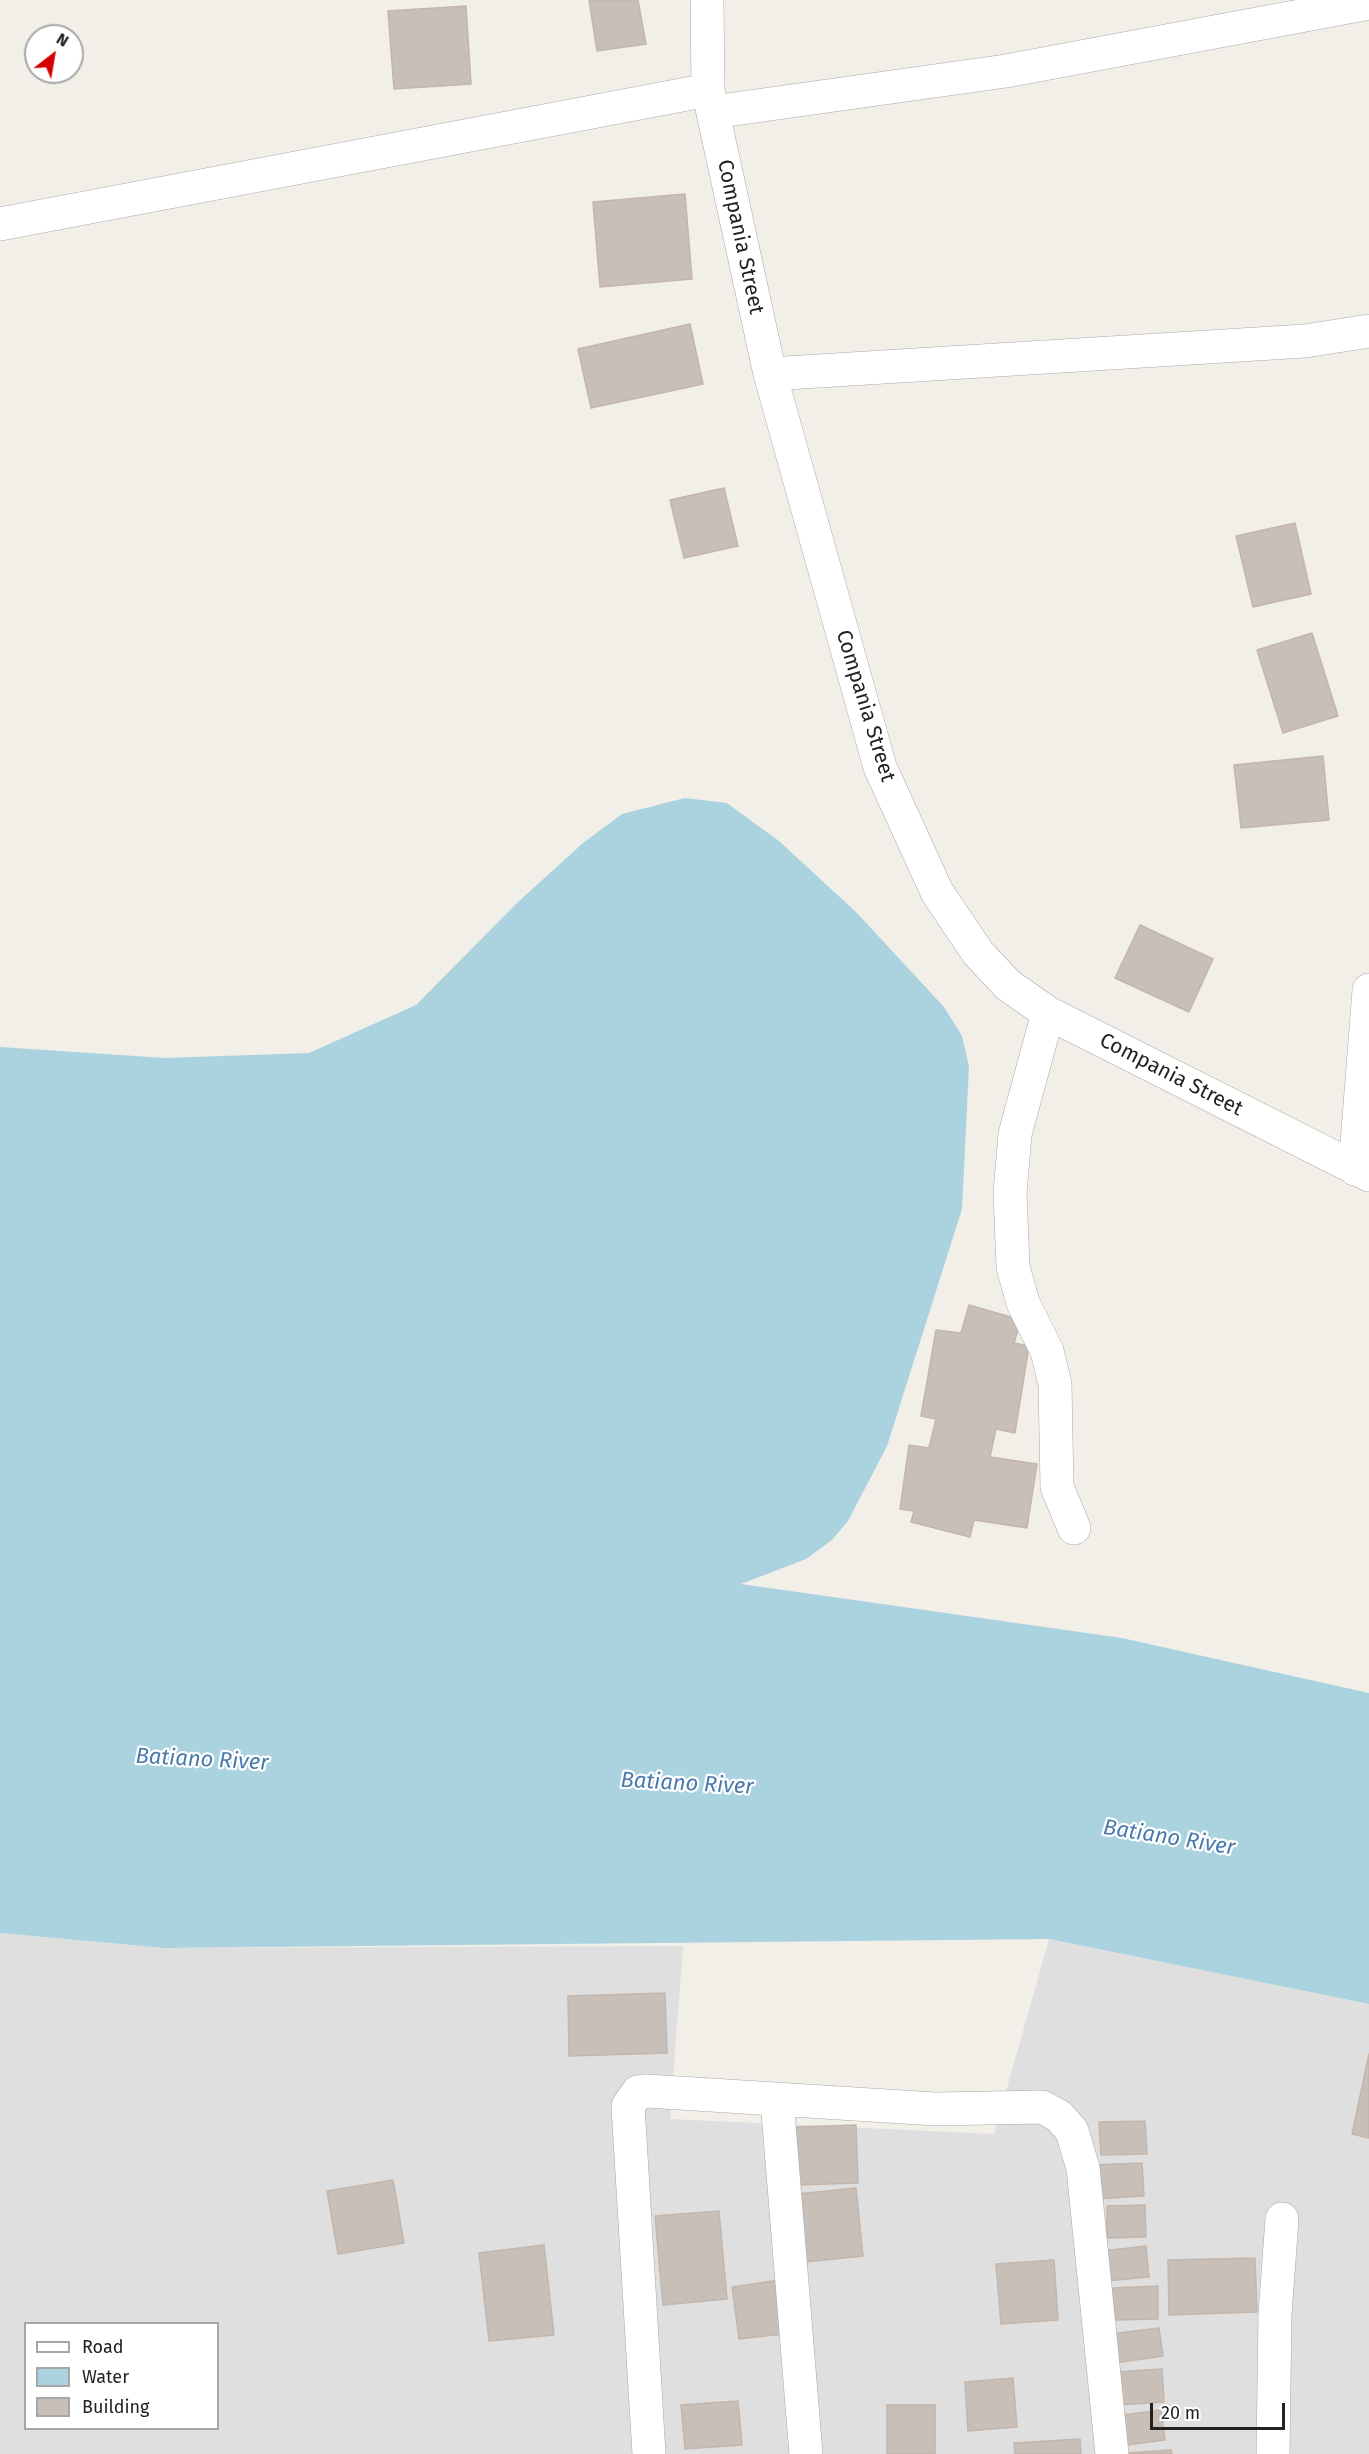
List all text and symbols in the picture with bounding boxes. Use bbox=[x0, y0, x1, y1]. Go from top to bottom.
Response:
north arrow bbox=[24, 24, 84, 84]
text: N bbox=[53, 29, 72, 51]
street label: Compania Street bbox=[711, 157, 769, 317]
street label: Compania Street bbox=[830, 627, 900, 785]
street label: Compania Street bbox=[1095, 1028, 1247, 1122]
water label: Batiano River bbox=[135, 1743, 269, 1777]
water label: Batiano River bbox=[620, 1767, 754, 1801]
water label: Batiano River bbox=[1101, 1815, 1237, 1861]
legend bbox=[24, 2322, 219, 2430]
text: Road bbox=[82, 2336, 124, 2358]
text: Water bbox=[82, 2366, 129, 2388]
scale bar bbox=[1153, 2391, 1288, 2429]
text: Building bbox=[82, 2396, 149, 2418]
text: 20 m bbox=[1161, 2402, 1200, 2424]

